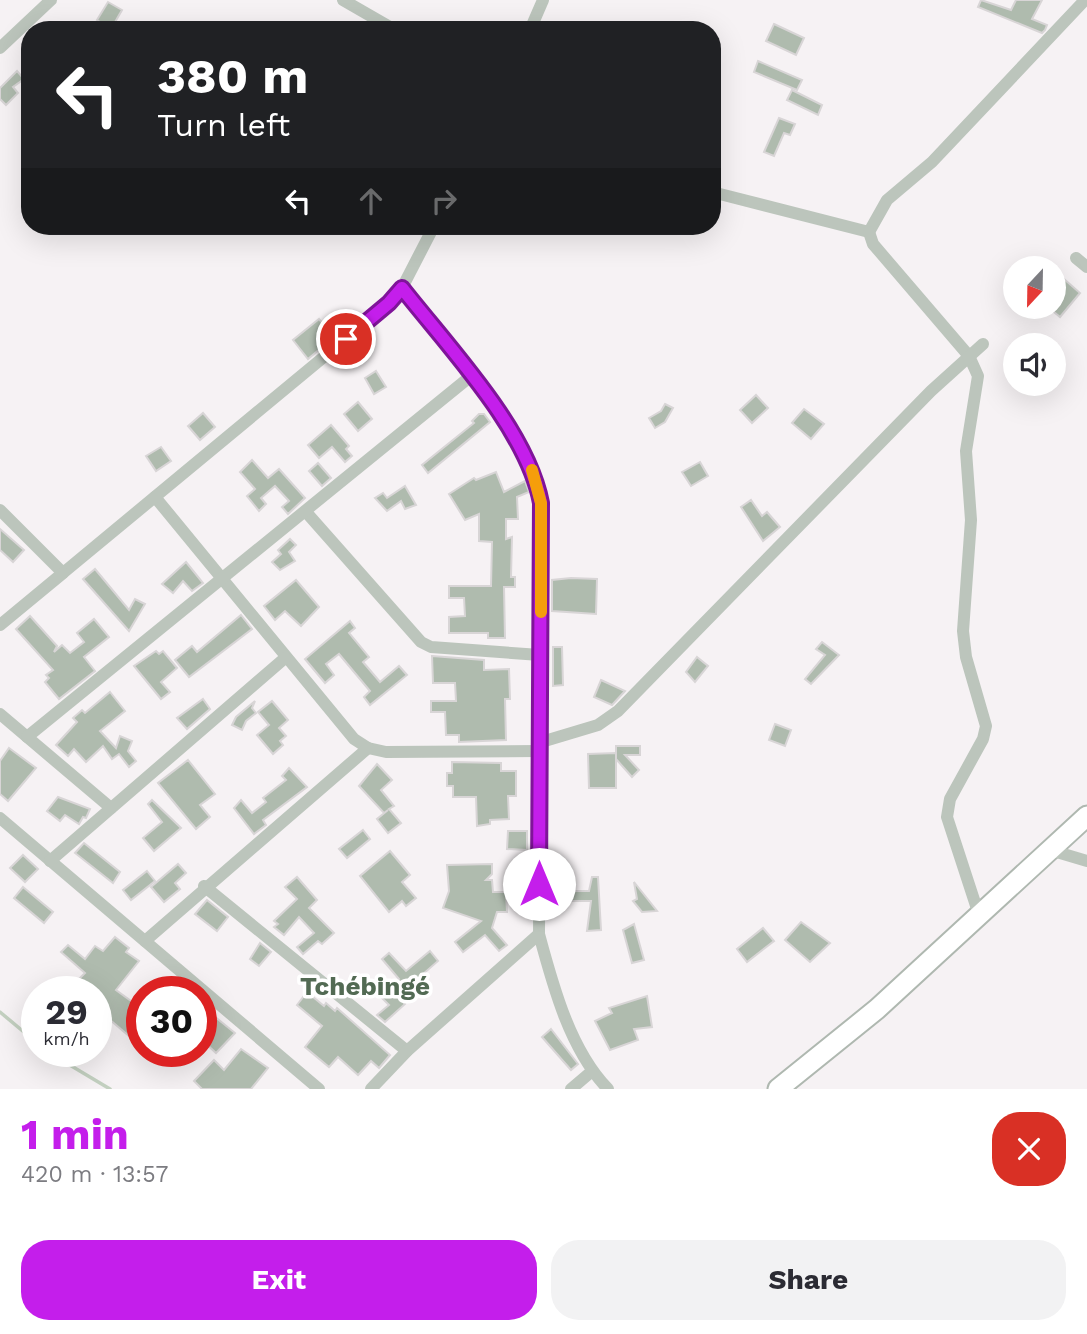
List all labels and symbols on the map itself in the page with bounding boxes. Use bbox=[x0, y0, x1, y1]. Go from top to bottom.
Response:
north arrow bbox=[1003, 256, 1066, 318]
pin bbox=[316, 309, 376, 369]
position arrow bbox=[502, 847, 576, 921]
district label: Tchébingé bbox=[300, 971, 430, 1001]
speed limit sign: 30 bbox=[126, 976, 217, 1067]

